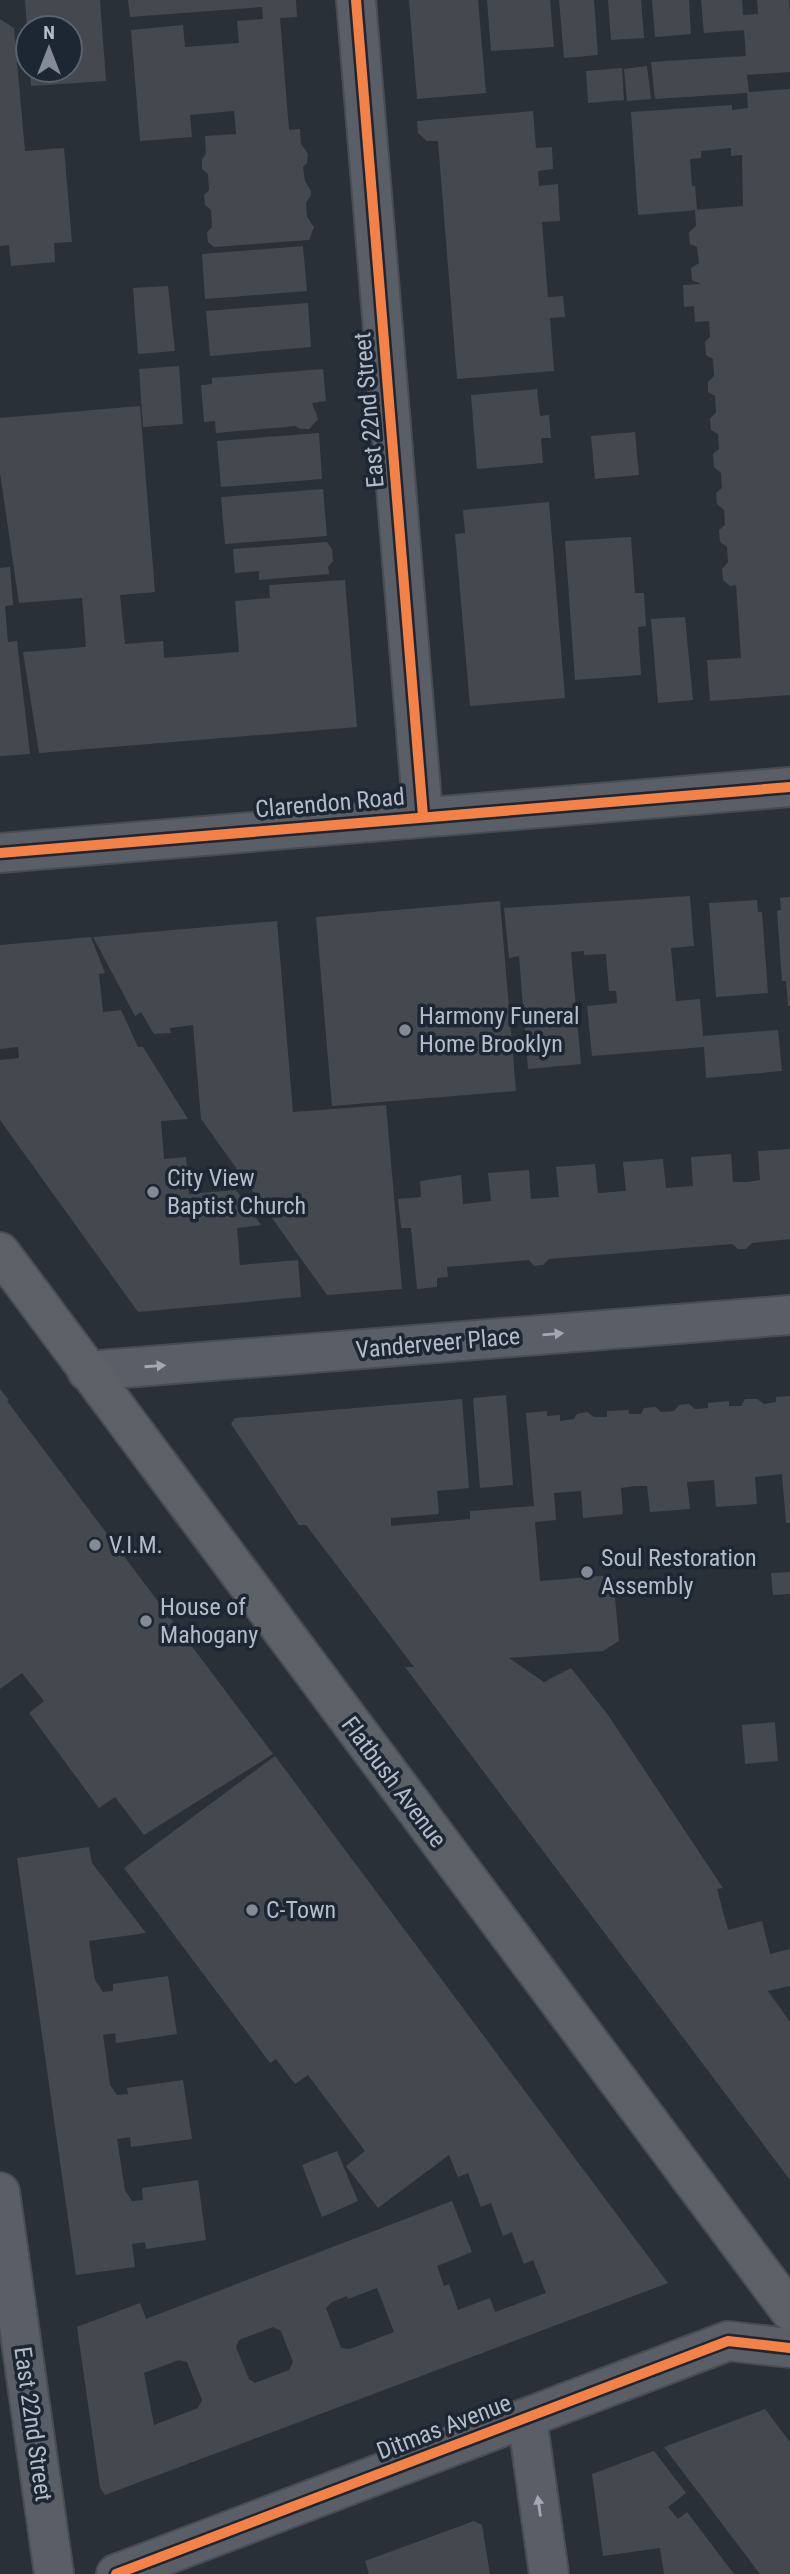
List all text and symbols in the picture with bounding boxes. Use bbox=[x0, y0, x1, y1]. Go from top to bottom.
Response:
north arrow bbox=[14, 14, 84, 84]
text: N bbox=[43, 21, 55, 44]
street label: East 22nd Street bbox=[348, 331, 390, 489]
street label: Clarendon Road bbox=[254, 783, 406, 823]
place label: Harmony Funeral Home Brooklyn bbox=[419, 1002, 580, 1058]
marker: Harmony Funeral Home Brooklyn bbox=[397, 1022, 413, 1038]
place label: City View Baptist Church bbox=[167, 1164, 306, 1220]
marker: City View Baptist Church bbox=[145, 1184, 161, 1200]
street label: Vanderveer Place bbox=[355, 1322, 521, 1364]
one-way arrow bbox=[542, 1328, 564, 1339]
one-way arrow bbox=[144, 1360, 166, 1371]
place label: V.I.M. bbox=[109, 1531, 163, 1559]
marker: V.I.M. bbox=[87, 1537, 103, 1553]
place label: Soul Restoration Assembly bbox=[601, 1544, 757, 1600]
marker: Soul Restoration Assembly bbox=[579, 1564, 595, 1580]
place label: House of Mahogany bbox=[160, 1593, 258, 1649]
marker: House of Mahogany bbox=[138, 1613, 154, 1629]
street label: Flatbush Avenue bbox=[336, 1711, 452, 1853]
place label: C-Town bbox=[266, 1896, 336, 1924]
marker: C-Town bbox=[244, 1902, 260, 1918]
street label: East 22nd Street bbox=[8, 2345, 58, 2503]
street label: Ditmas Avenue bbox=[373, 2389, 515, 2465]
one-way arrow bbox=[533, 2495, 544, 2517]

